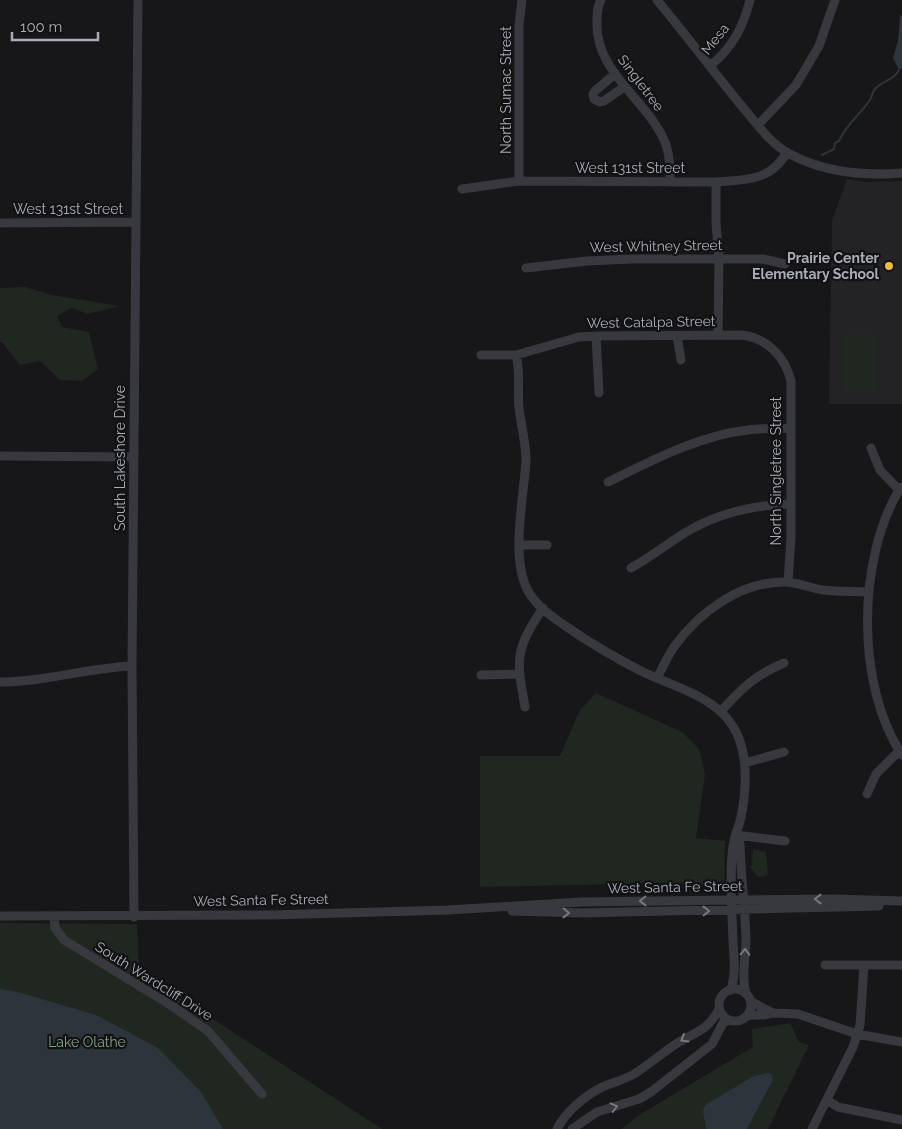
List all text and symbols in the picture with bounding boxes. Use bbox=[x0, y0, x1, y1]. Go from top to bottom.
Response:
scale bar bbox=[12, 10, 99, 42]
text: 100 m bbox=[20, 18, 62, 36]
street label: Mesa bbox=[698, 20, 732, 58]
street label: North Sumac Street bbox=[498, 26, 514, 154]
street label: Singletree bbox=[615, 52, 667, 114]
street label: West 131st Street bbox=[575, 160, 685, 176]
street label: West 131st Street bbox=[13, 201, 123, 217]
street label: West Whitney Street bbox=[589, 237, 723, 255]
place label: Prairie Center Elementary School bbox=[752, 250, 880, 282]
marker: Prairie Center Elementary School bbox=[883, 260, 895, 272]
street label: West Catalpa Street bbox=[586, 313, 716, 331]
street label: South Lakeshore Drive bbox=[112, 385, 128, 531]
street label: North Singletree Street bbox=[768, 396, 784, 545]
street label: West Santa Fe Street bbox=[607, 878, 743, 896]
street label: West Santa Fe Street bbox=[193, 891, 329, 909]
one-way arrow bbox=[814, 894, 822, 904]
one-way arrow bbox=[638, 896, 646, 906]
one-way arrow bbox=[702, 905, 710, 916]
one-way arrow bbox=[563, 907, 571, 918]
street label: South Wardcliff Drive bbox=[92, 938, 216, 1024]
one-way arrow bbox=[740, 948, 751, 956]
one-way arrow bbox=[680, 1033, 689, 1043]
park label: Lake Olathe bbox=[48, 1034, 126, 1050]
one-way arrow bbox=[610, 1102, 618, 1112]

